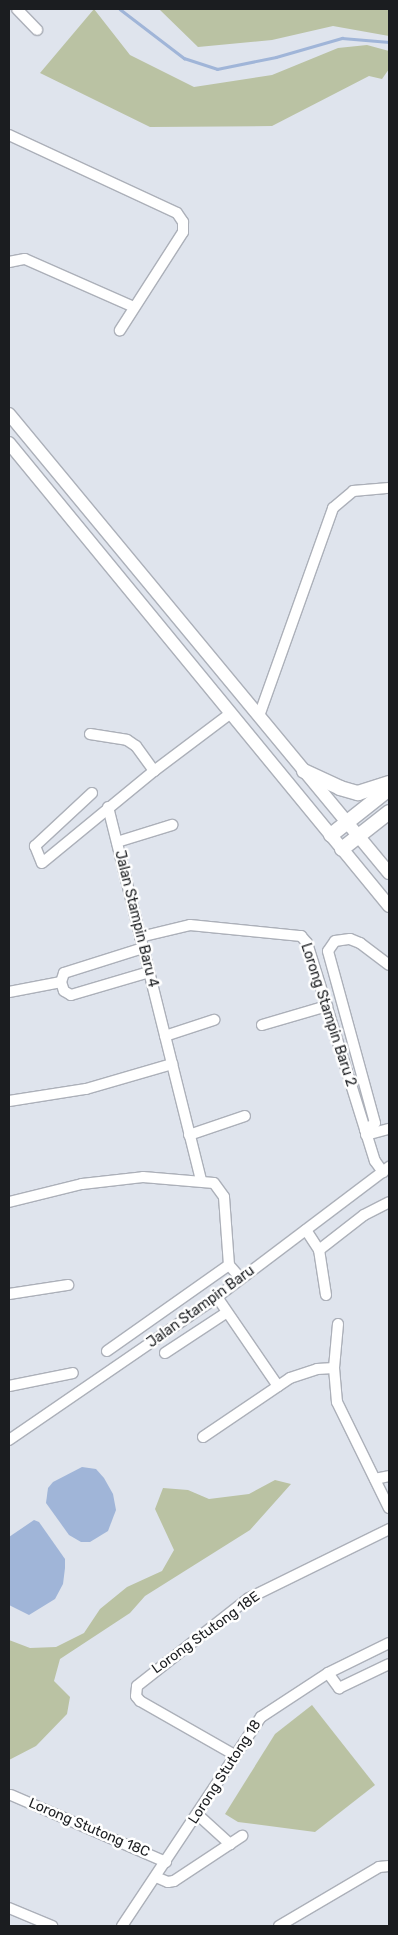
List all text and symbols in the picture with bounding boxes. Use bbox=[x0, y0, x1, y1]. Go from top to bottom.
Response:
street label: Jalan Stampin Baru 4 bbox=[111, 849, 161, 989]
street label: Lorong Stampin Baru 2 bbox=[297, 941, 359, 1089]
street label: Jalan Stampin Baru bbox=[144, 1262, 258, 1352]
street label: Lorong Stutong 18E bbox=[149, 1588, 263, 1678]
street label: Lorong Stutong 18 bbox=[185, 1717, 265, 1827]
street label: Lorong Stutong 18C bbox=[26, 1795, 152, 1861]

